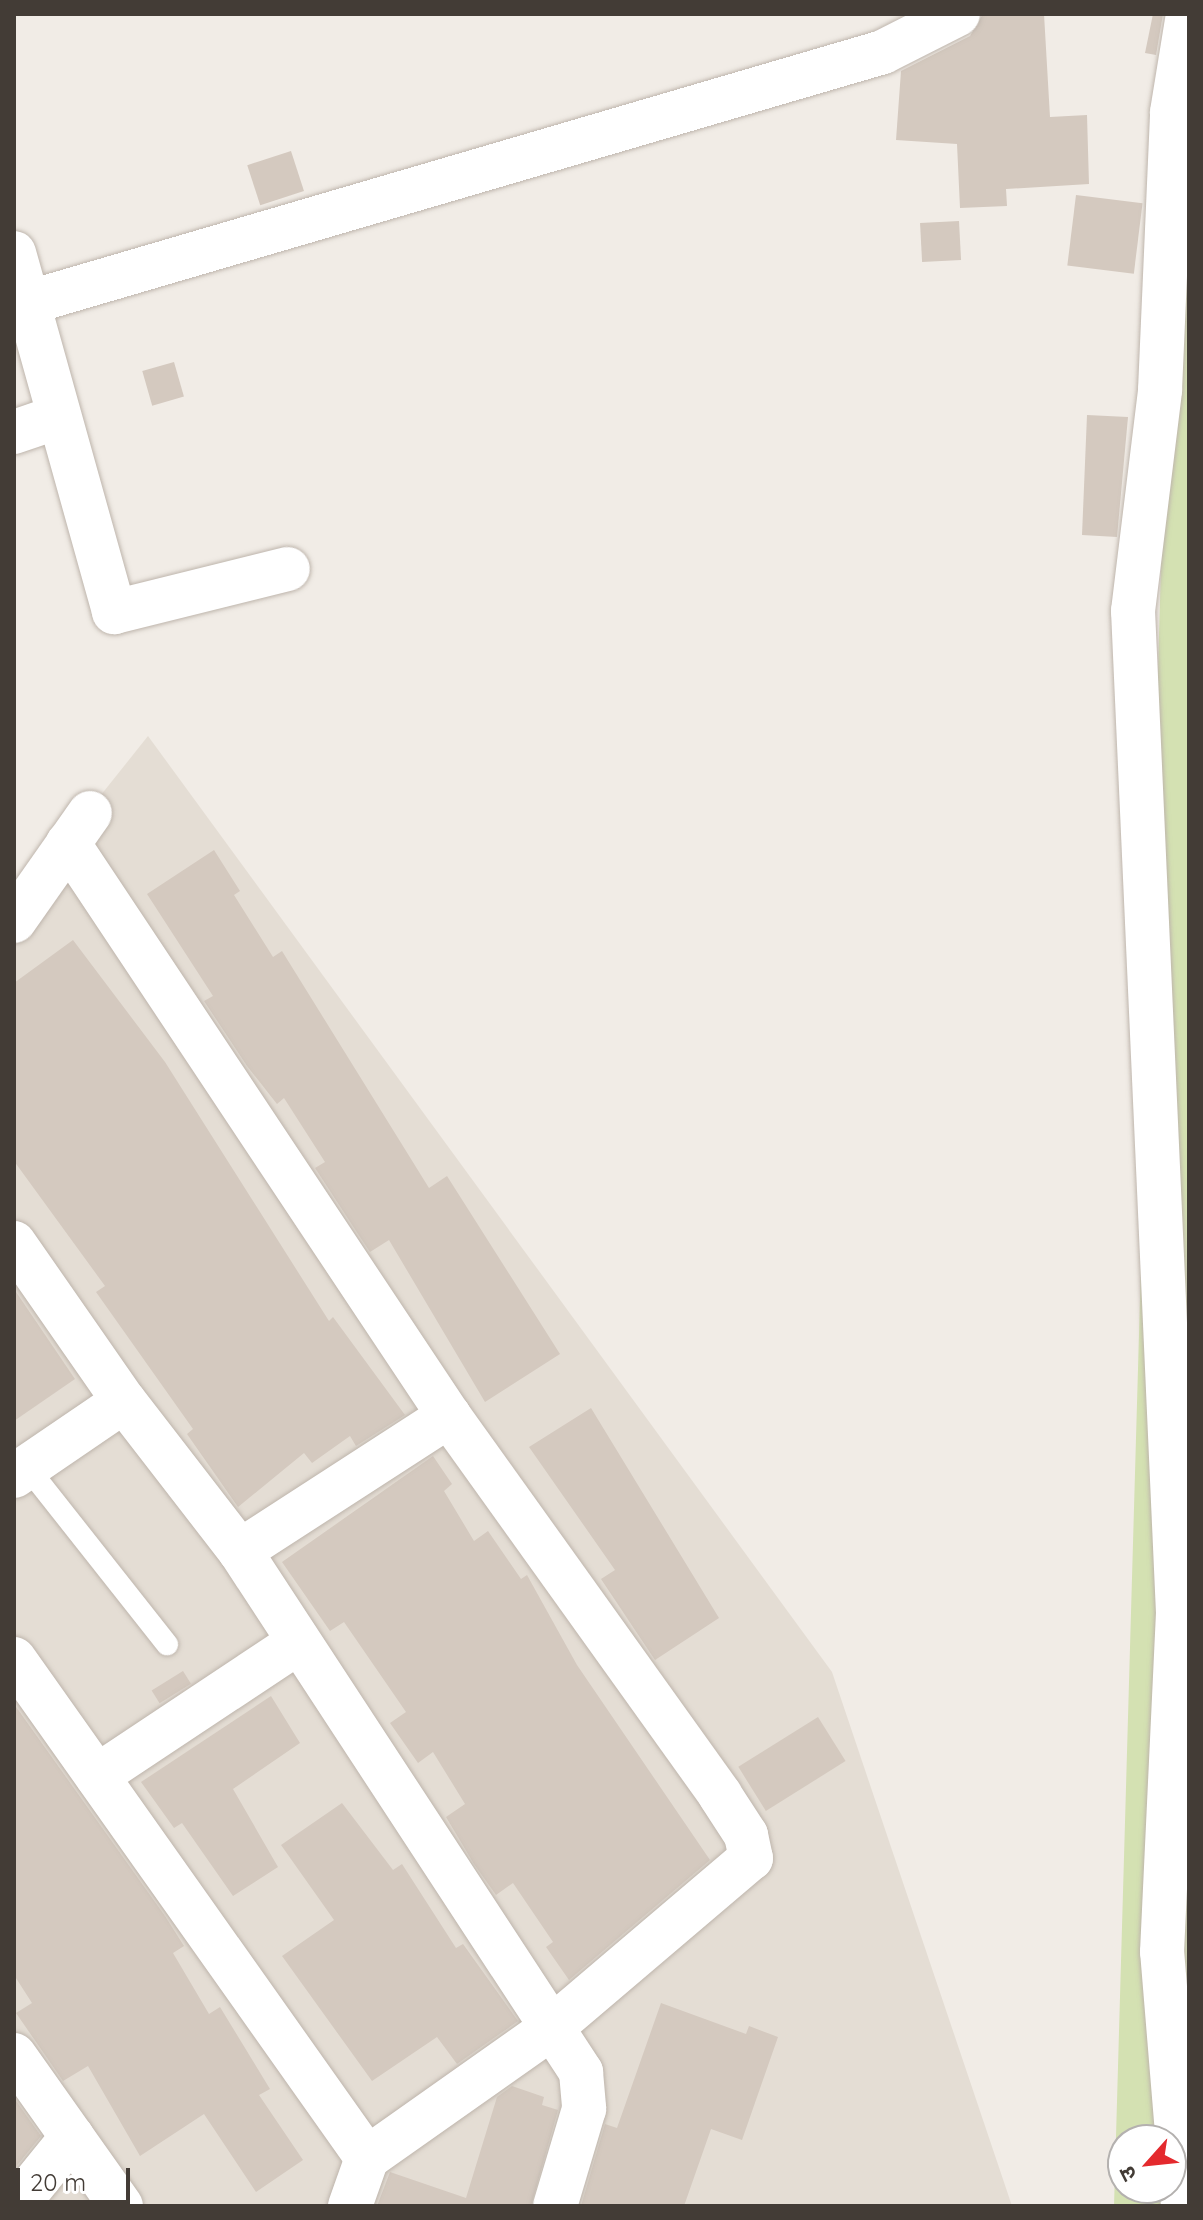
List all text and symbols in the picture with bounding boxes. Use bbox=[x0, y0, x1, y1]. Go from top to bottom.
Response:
north arrow bbox=[1107, 2124, 1187, 2204]
scale bar bbox=[20, 2152, 134, 2202]
text: उ bbox=[1112, 2162, 1143, 2186]
text: 20 m bbox=[30, 2167, 86, 2197]

